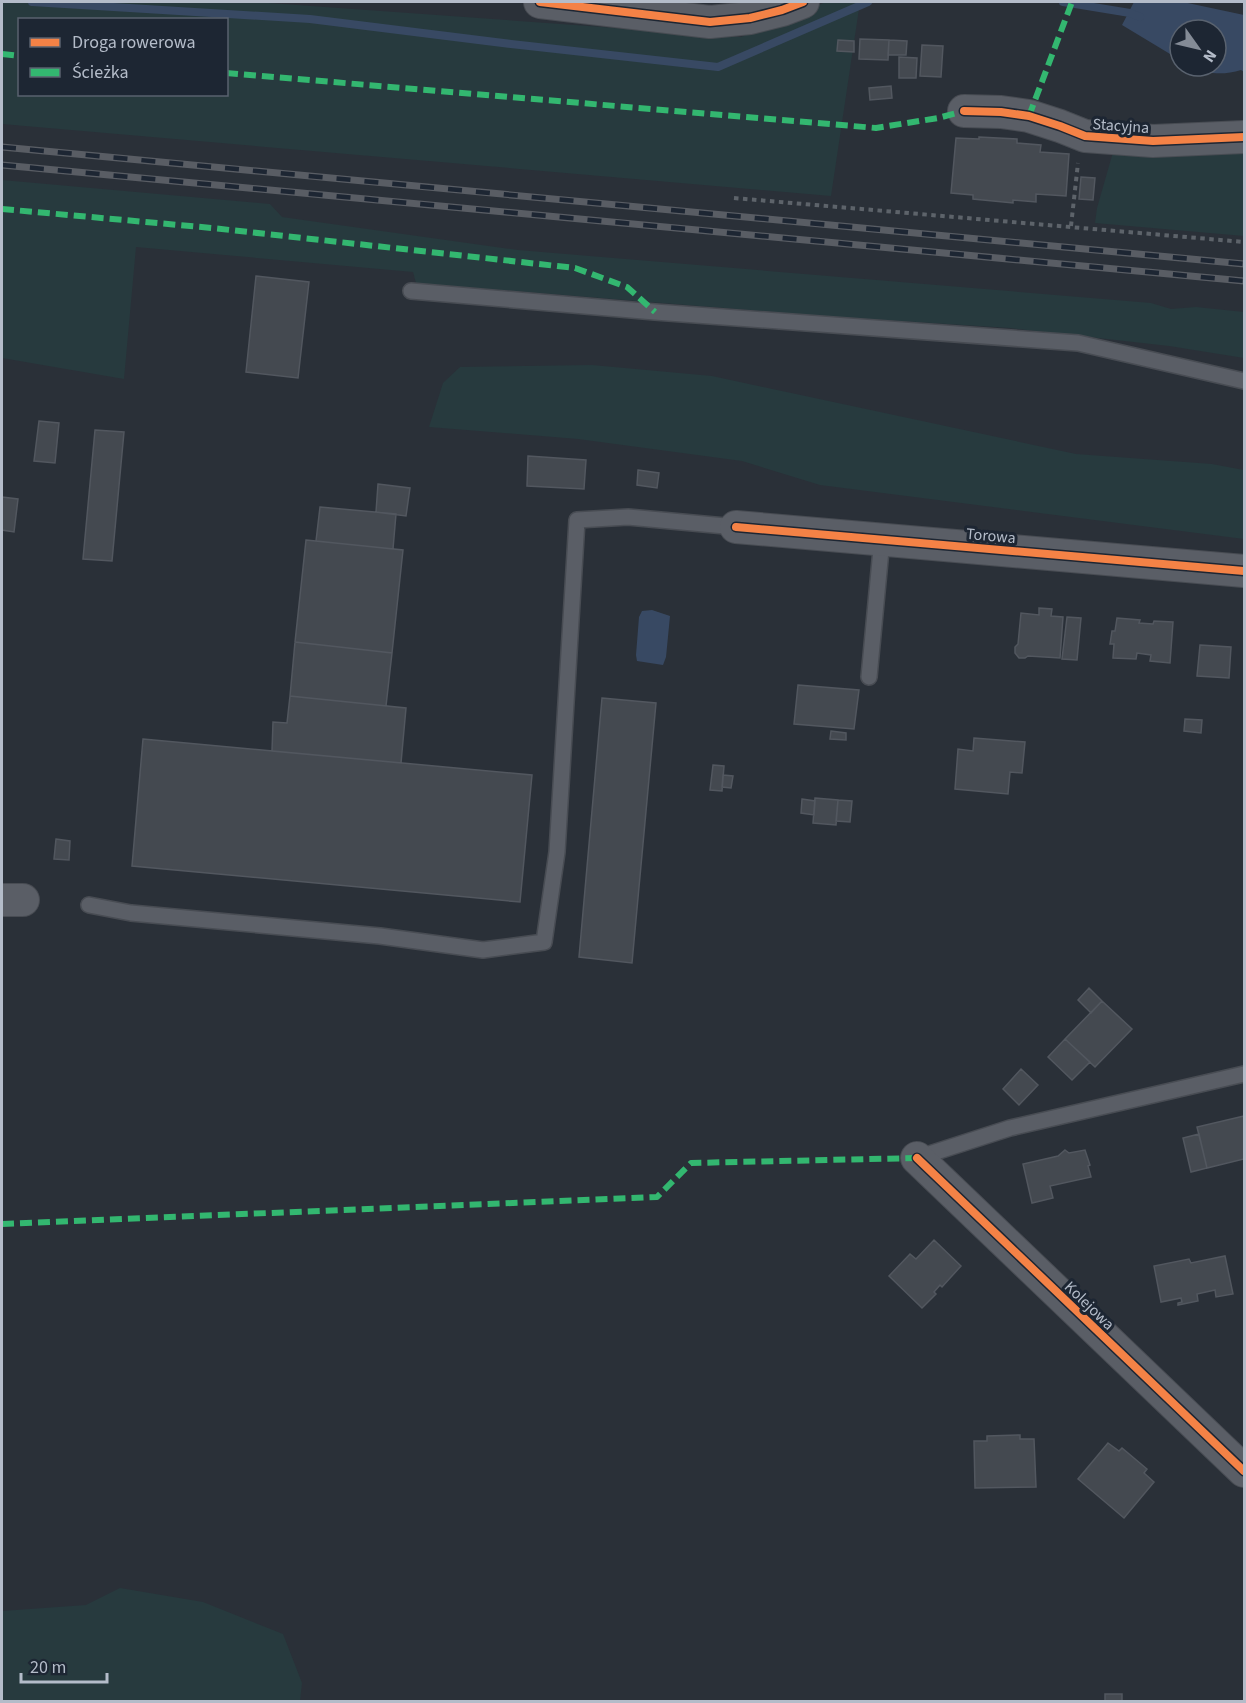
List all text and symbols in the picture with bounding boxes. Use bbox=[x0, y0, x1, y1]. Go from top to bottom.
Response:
legend bbox=[18, 18, 228, 96]
north arrow bbox=[1168, 18, 1228, 78]
text: Droga rowerowa bbox=[72, 30, 196, 55]
text: N bbox=[1198, 45, 1222, 66]
text: Ścieżka bbox=[72, 60, 129, 85]
street label: Stacyjna bbox=[1092, 113, 1150, 139]
street label: Torowa bbox=[965, 523, 1017, 549]
street label: Kolejowa bbox=[1059, 1276, 1119, 1335]
scale bar bbox=[21, 1646, 106, 1684]
text: 20 m bbox=[30, 1655, 66, 1680]

